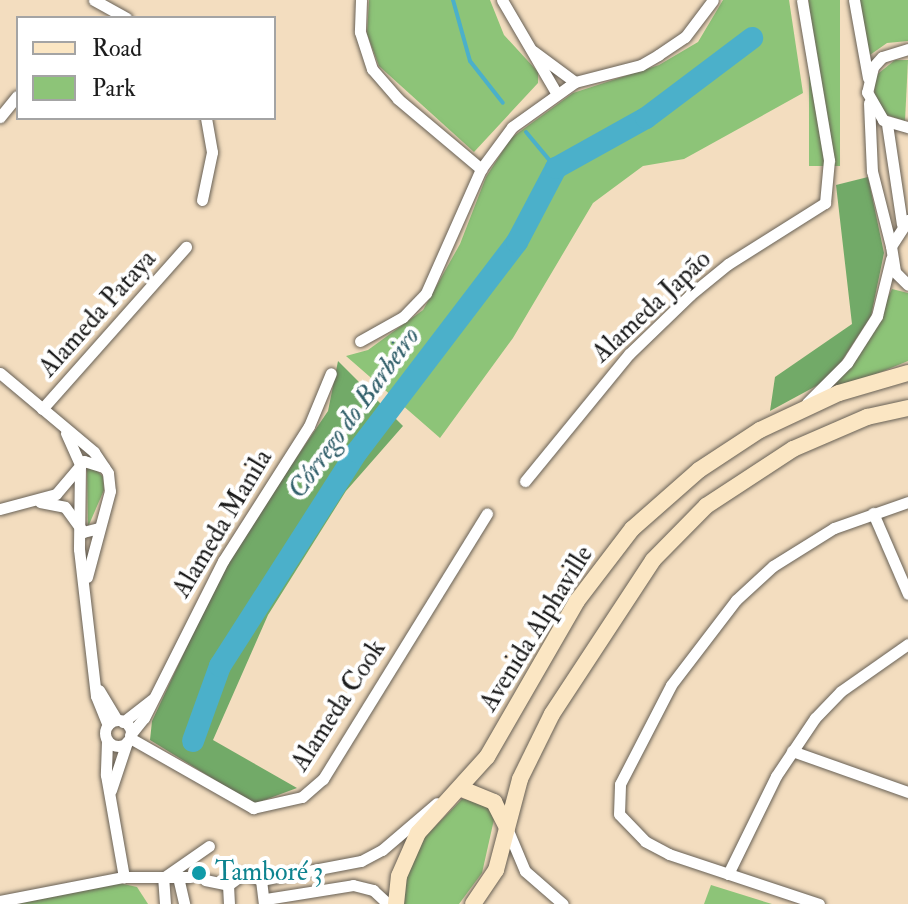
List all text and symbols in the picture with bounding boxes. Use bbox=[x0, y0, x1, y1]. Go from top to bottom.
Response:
legend bbox=[16, 16, 276, 120]
text: Road bbox=[92, 33, 142, 64]
text: Park bbox=[92, 73, 136, 104]
street label: Alameda Pataya bbox=[33, 244, 163, 384]
street label: Alameda Japão bbox=[586, 244, 718, 370]
water label: Córrego do Barbeiro bbox=[281, 321, 427, 505]
street label: Alameda Manila bbox=[167, 444, 279, 604]
street label: Avenida Alphaville bbox=[474, 541, 600, 717]
street label: Alameda Cook bbox=[285, 635, 393, 777]
place label: Tamboré 3 bbox=[215, 857, 323, 889]
marker: Tamboré 3 bbox=[190, 864, 208, 882]

